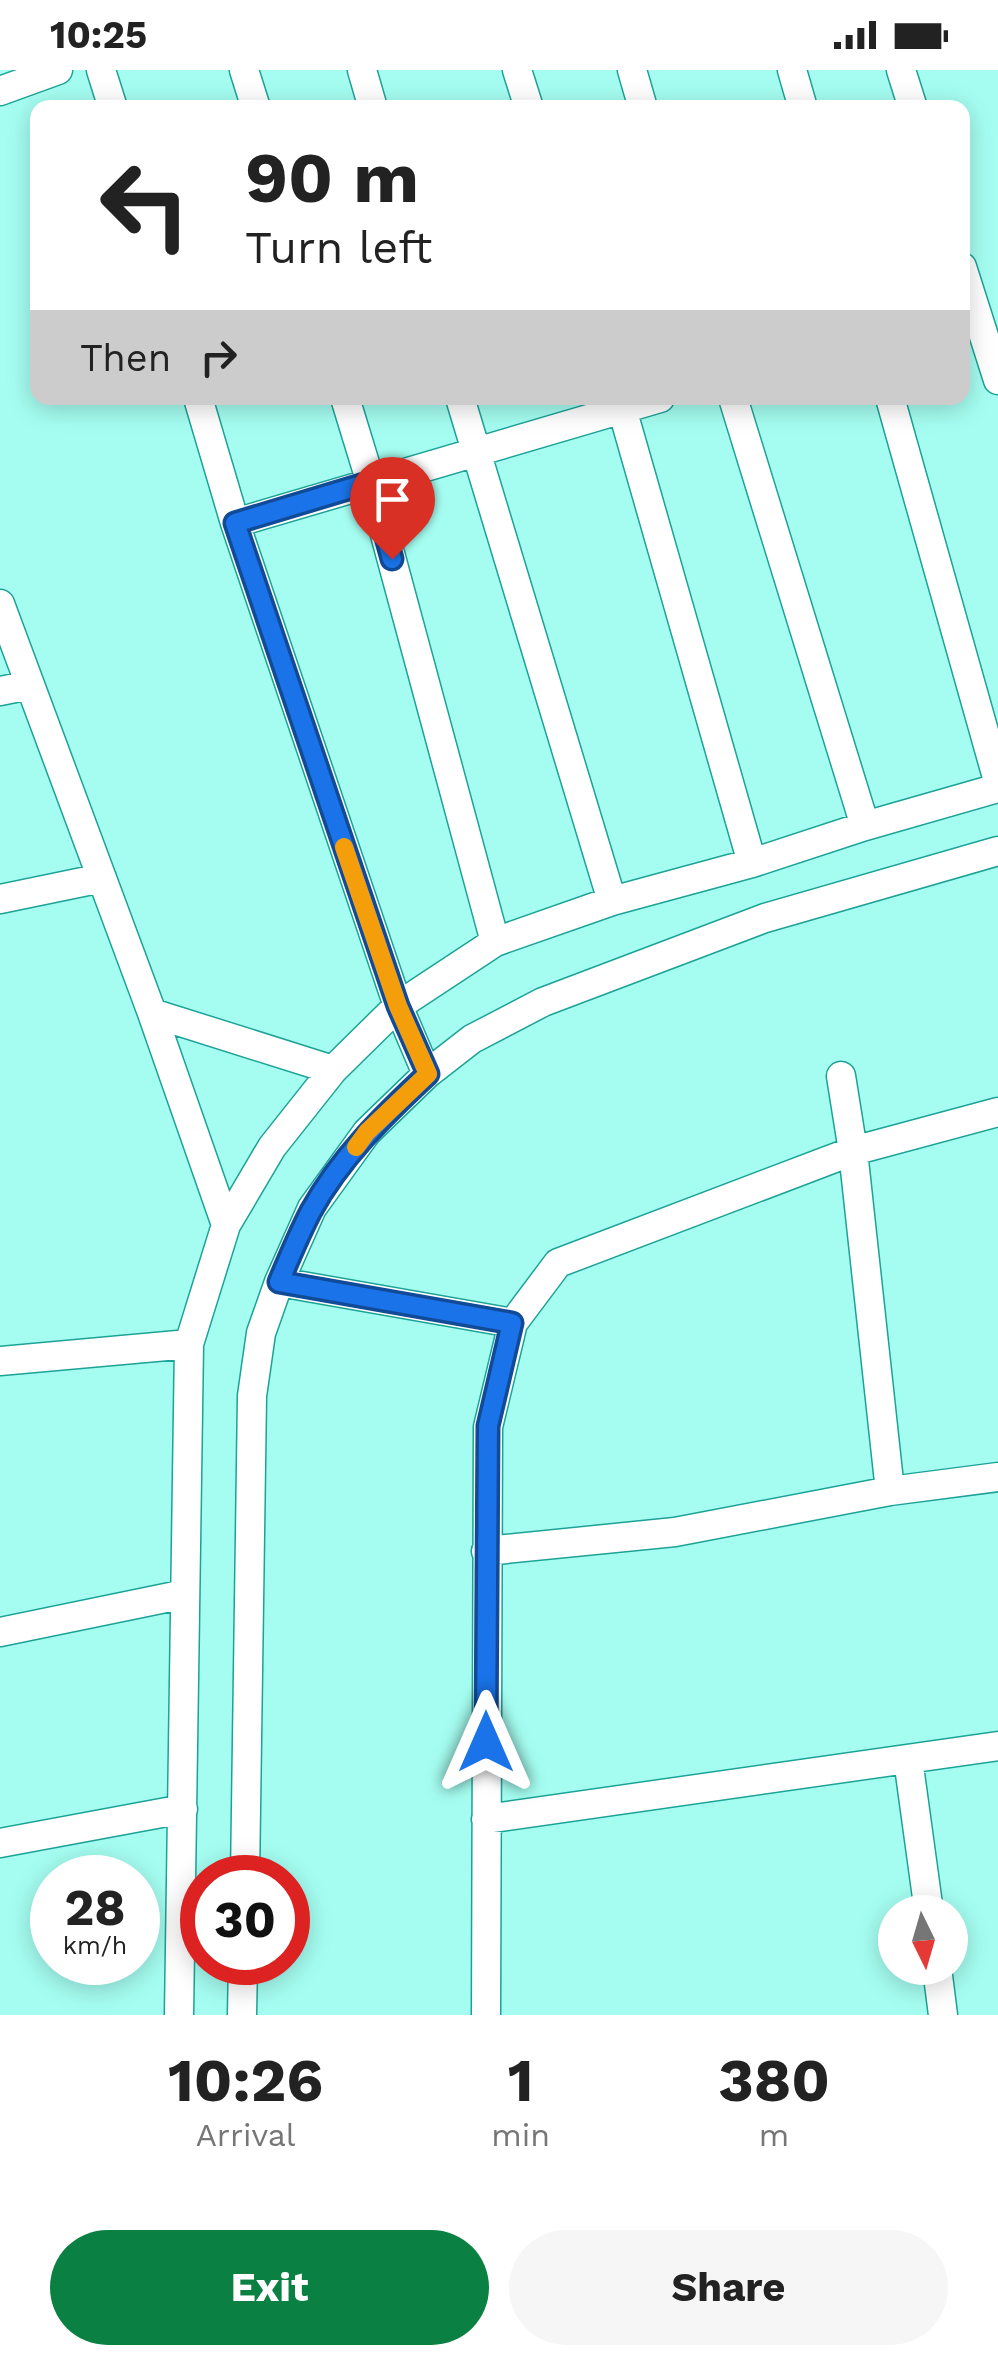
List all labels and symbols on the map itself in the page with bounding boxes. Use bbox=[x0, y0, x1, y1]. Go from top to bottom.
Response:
pin bbox=[350, 457, 435, 560]
position arrow bbox=[434, 1690, 538, 1794]
speed limit sign: 30 bbox=[180, 1855, 310, 1985]
north arrow bbox=[878, 1895, 968, 1985]

